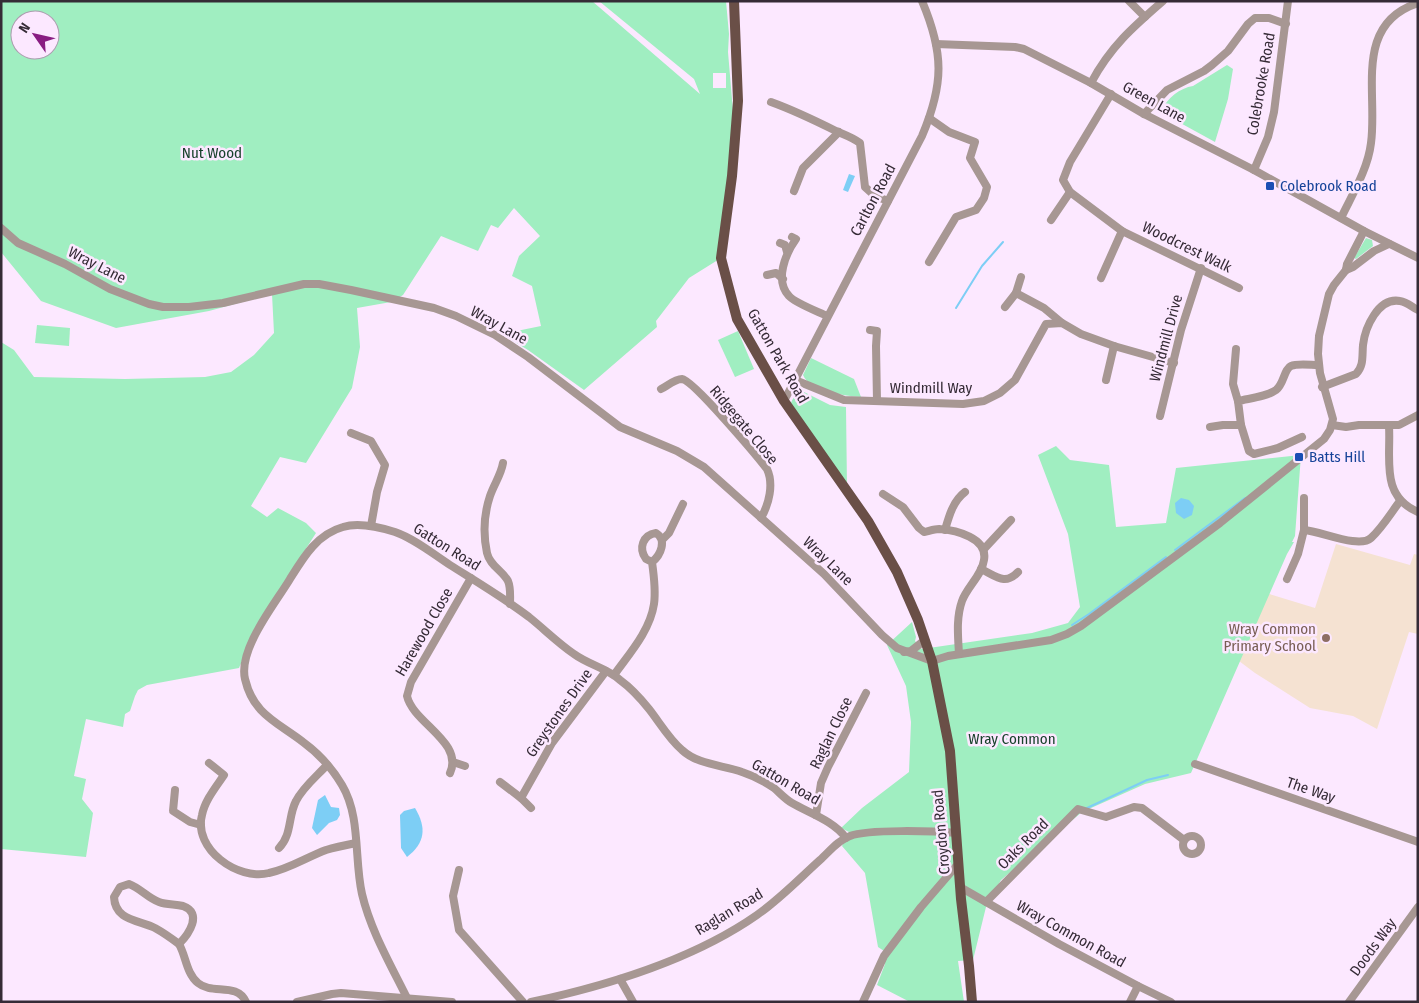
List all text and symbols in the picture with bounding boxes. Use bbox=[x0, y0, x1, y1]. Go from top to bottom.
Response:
north arrow bbox=[10, 10, 60, 60]
text: N bbox=[15, 20, 34, 36]
street label: Colebrooke Road bbox=[1243, 31, 1279, 137]
street label: Green Lane bbox=[1120, 77, 1188, 127]
park label: Nut Wood bbox=[182, 144, 242, 162]
street label: Carlton Road bbox=[846, 161, 900, 239]
place label: Colebrook Road bbox=[1280, 177, 1377, 195]
marker: Colebrook Road bbox=[1264, 180, 1276, 192]
street label: Woodcrest Walk bbox=[1139, 218, 1235, 276]
street label: Wray Lane bbox=[65, 243, 129, 287]
street label: Windmill Drive bbox=[1146, 292, 1186, 384]
street label: Wray Lane bbox=[467, 302, 531, 348]
street label: Gatton Park Road bbox=[744, 306, 812, 406]
street label: Windmill Way bbox=[890, 379, 972, 397]
street label: Ridgegate Close bbox=[706, 382, 782, 468]
place label: Batts Hill bbox=[1309, 448, 1365, 466]
marker: Batts Hill bbox=[1293, 451, 1305, 463]
street label: Gatton Road bbox=[410, 519, 484, 575]
street label: Wray Lane bbox=[799, 533, 857, 589]
street label: Harewood Close bbox=[391, 585, 457, 679]
place label: Wray Common Primary School bbox=[1224, 620, 1316, 655]
marker: Wray Common Primary School bbox=[1320, 632, 1332, 644]
street label: Greystones Drive bbox=[522, 666, 596, 760]
street label: Raglan Close bbox=[806, 694, 856, 772]
park label: Wray Common bbox=[968, 730, 1056, 748]
street label: Gatton Road bbox=[749, 755, 823, 809]
street label: The Way bbox=[1284, 773, 1338, 807]
street label: Croydon Road bbox=[928, 789, 954, 875]
street label: Oaks Road bbox=[994, 815, 1052, 873]
street label: Raglan Road bbox=[692, 885, 766, 939]
street label: Wray Common Road bbox=[1013, 897, 1129, 971]
street label: Doods Way bbox=[1346, 914, 1400, 979]

